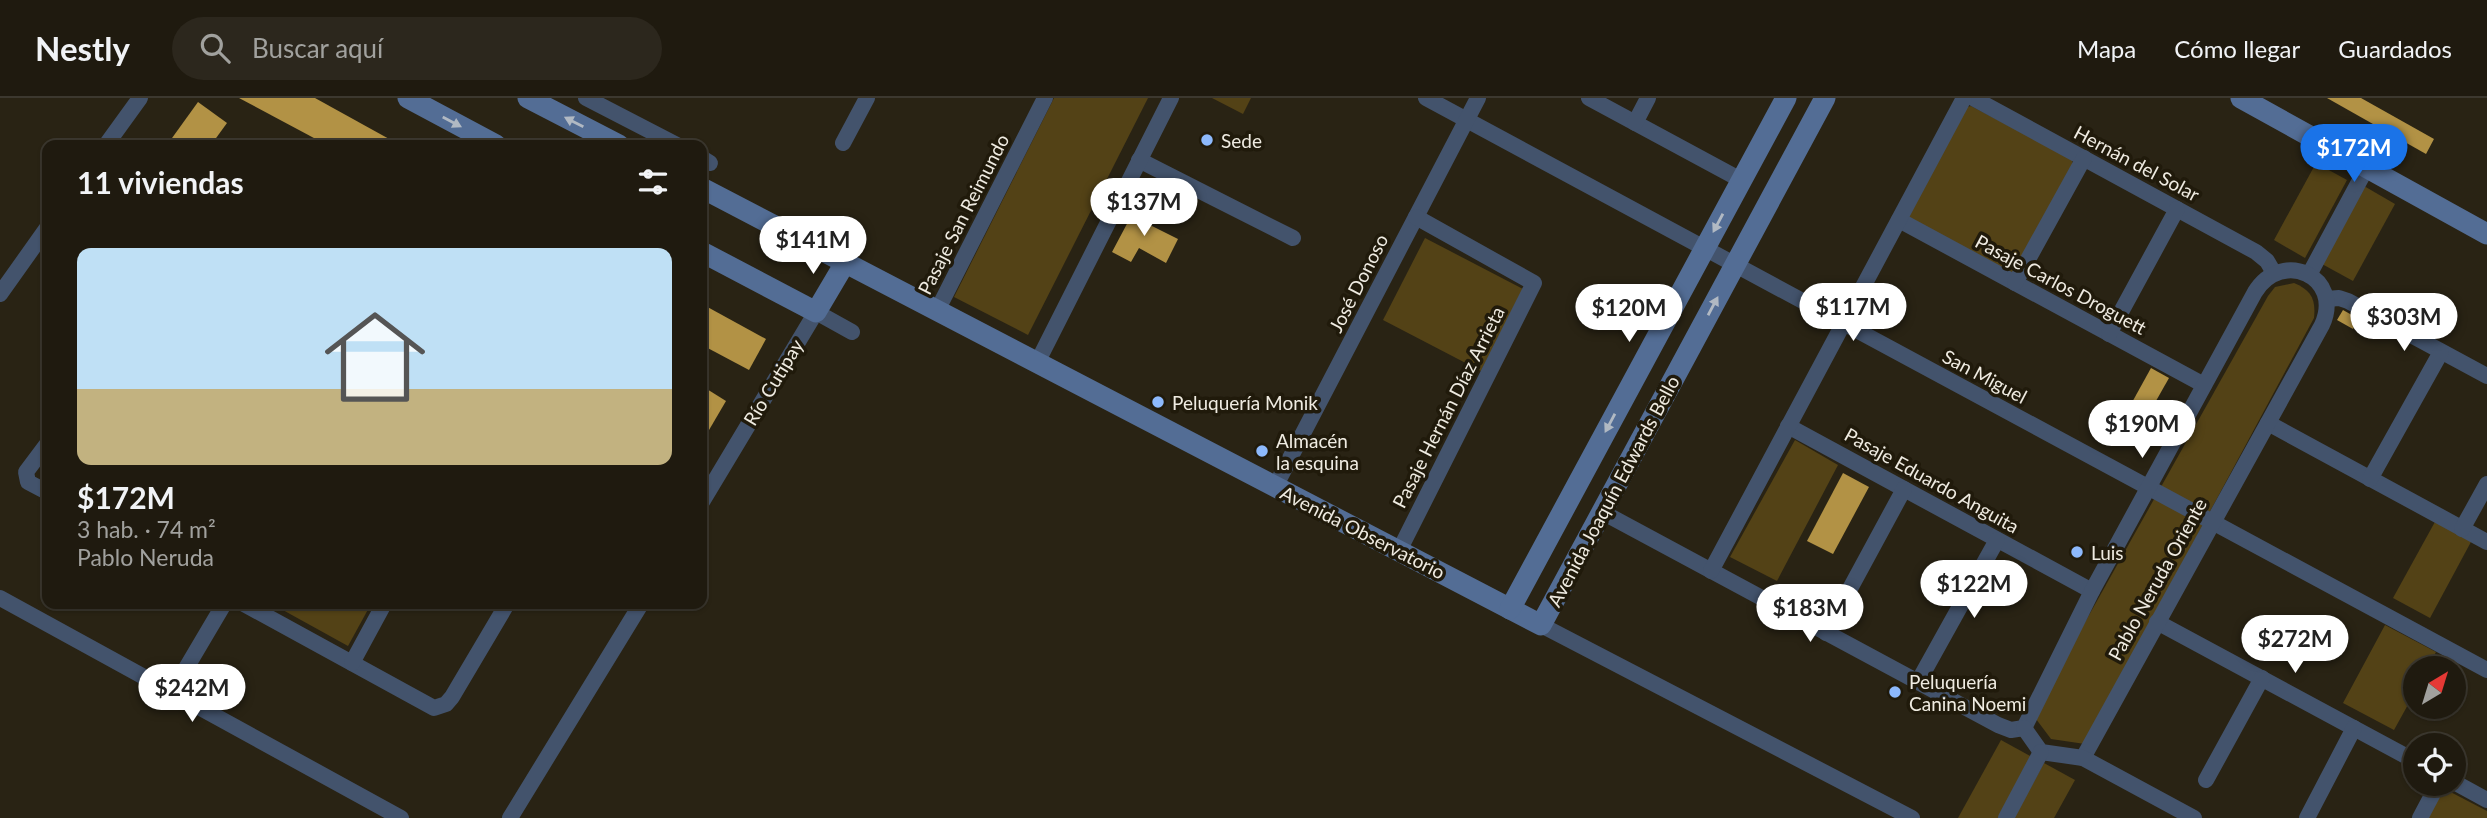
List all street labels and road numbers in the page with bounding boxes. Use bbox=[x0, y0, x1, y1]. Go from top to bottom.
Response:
street label: Hernán del Solar bbox=[2070, 120, 2204, 206]
street label: Pasaje San Reimundo bbox=[913, 130, 1013, 298]
street label: Pasaje Carlos Droguett bbox=[1972, 229, 2150, 339]
street label: José Donoso bbox=[1323, 230, 1393, 336]
street label: Pasaje Hernán Díaz Arrieta bbox=[1387, 302, 1509, 512]
street label: Río Cutipay bbox=[738, 335, 808, 429]
street label: San Miguel bbox=[1939, 344, 2031, 408]
street label: Avenida Joaquín Edwards Bello bbox=[1542, 372, 1684, 610]
street label: Pasaje Eduardo Anguita bbox=[1841, 422, 2023, 538]
street label: Avenida Observatorio bbox=[1277, 481, 1449, 583]
street label: Pablo Neruda Oriente bbox=[2103, 494, 2211, 664]

